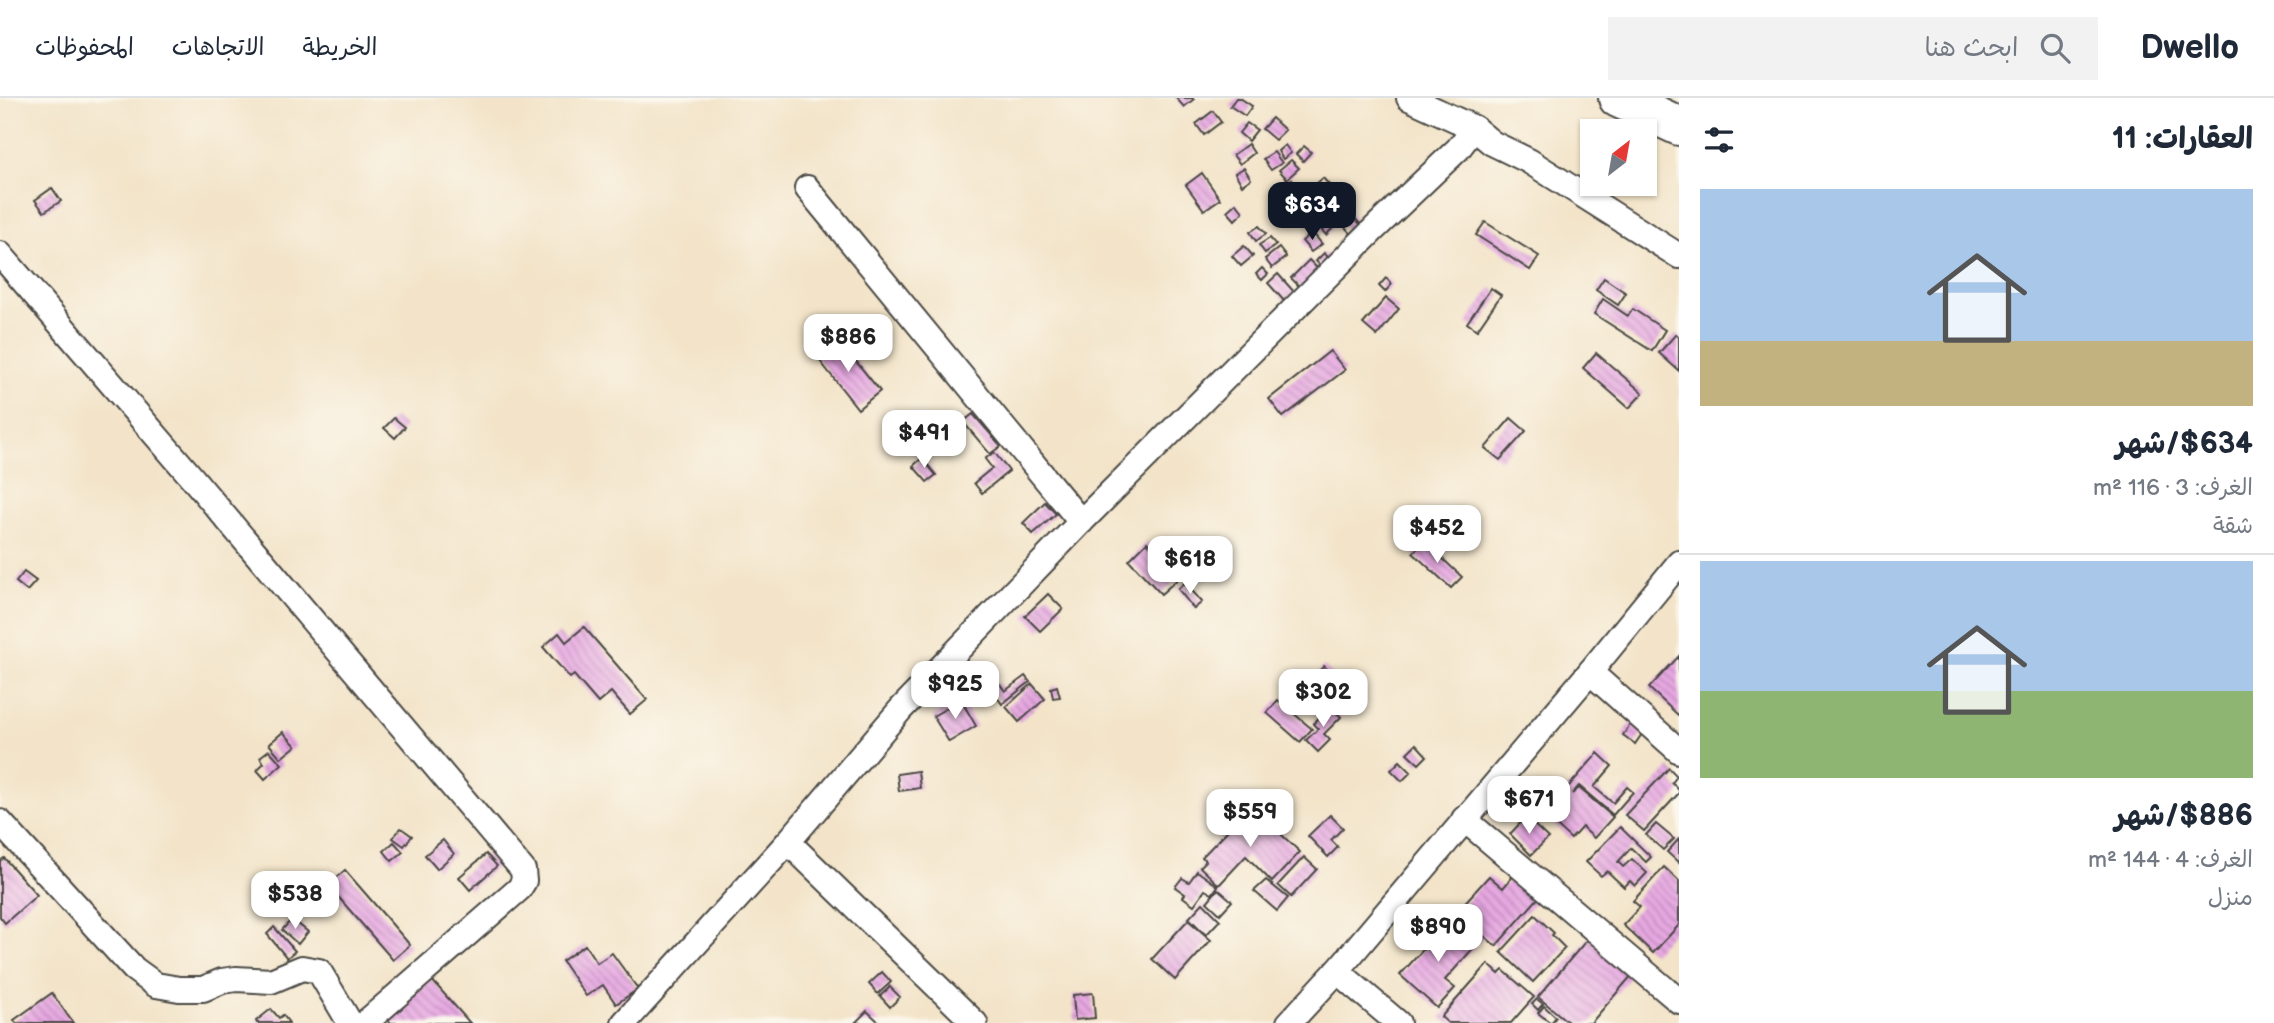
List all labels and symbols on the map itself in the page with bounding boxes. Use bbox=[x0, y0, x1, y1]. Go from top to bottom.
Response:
north arrow bbox=[1580, 119, 1657, 196]
pin: $634 bbox=[1271, 183, 1353, 242]
pin: $886 bbox=[807, 314, 889, 374]
pin: $491 bbox=[883, 410, 965, 470]
pin: $452 bbox=[1396, 505, 1478, 565]
pin: $618 bbox=[1149, 536, 1231, 596]
pin: $925 bbox=[914, 662, 996, 721]
pin: $302 bbox=[1282, 670, 1364, 729]
pin: $671 bbox=[1488, 776, 1570, 836]
pin: $559 bbox=[1209, 790, 1291, 849]
pin: $538 bbox=[254, 872, 336, 931]
pin: $890 bbox=[1397, 904, 1479, 964]

